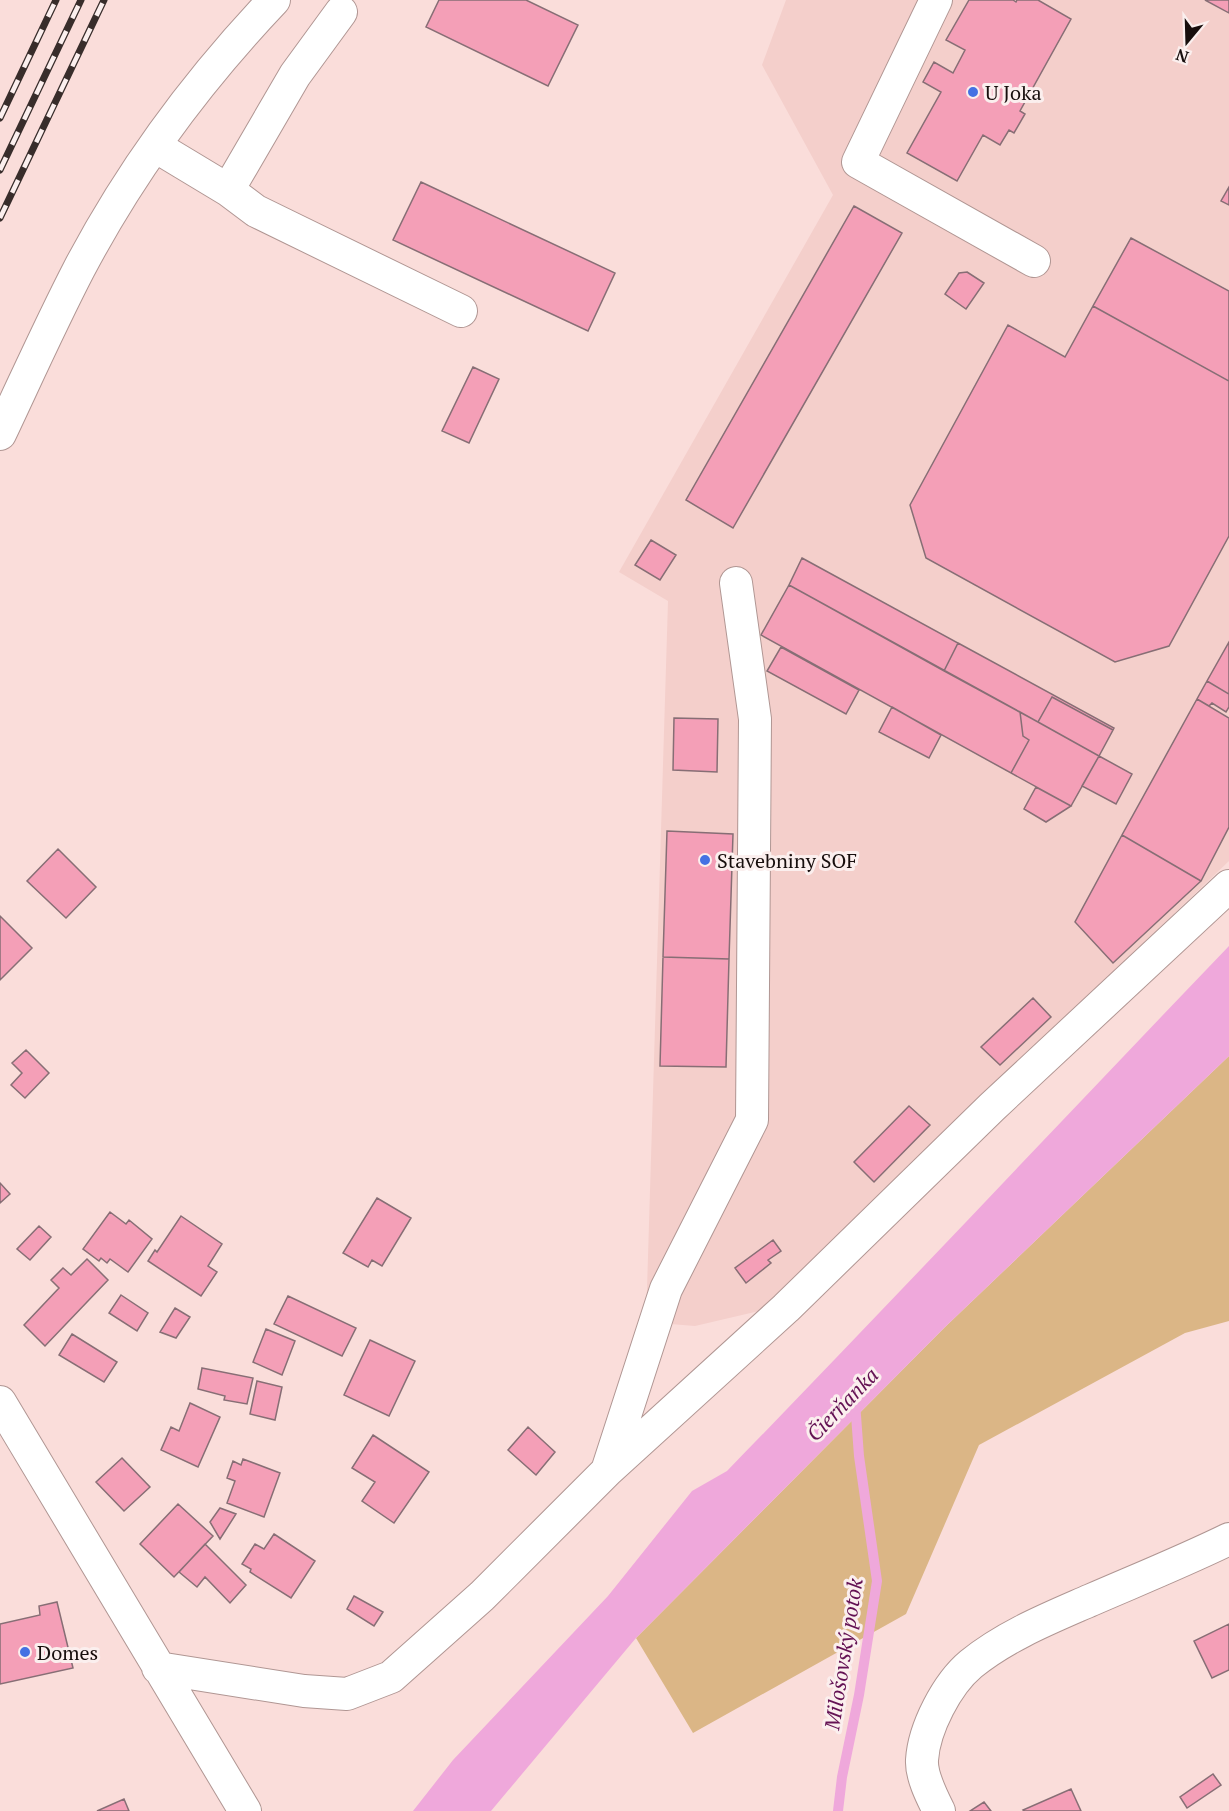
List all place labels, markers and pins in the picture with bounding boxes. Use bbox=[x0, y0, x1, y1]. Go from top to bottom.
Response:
place label: U Joka bbox=[985, 79, 1042, 106]
marker: U Joka bbox=[966, 85, 980, 99]
place label: Stavebniny SOF bbox=[717, 847, 857, 874]
marker: Stavebniny SOF bbox=[698, 853, 712, 867]
place label: Domes bbox=[37, 1639, 98, 1666]
marker: Domes bbox=[18, 1645, 32, 1659]

